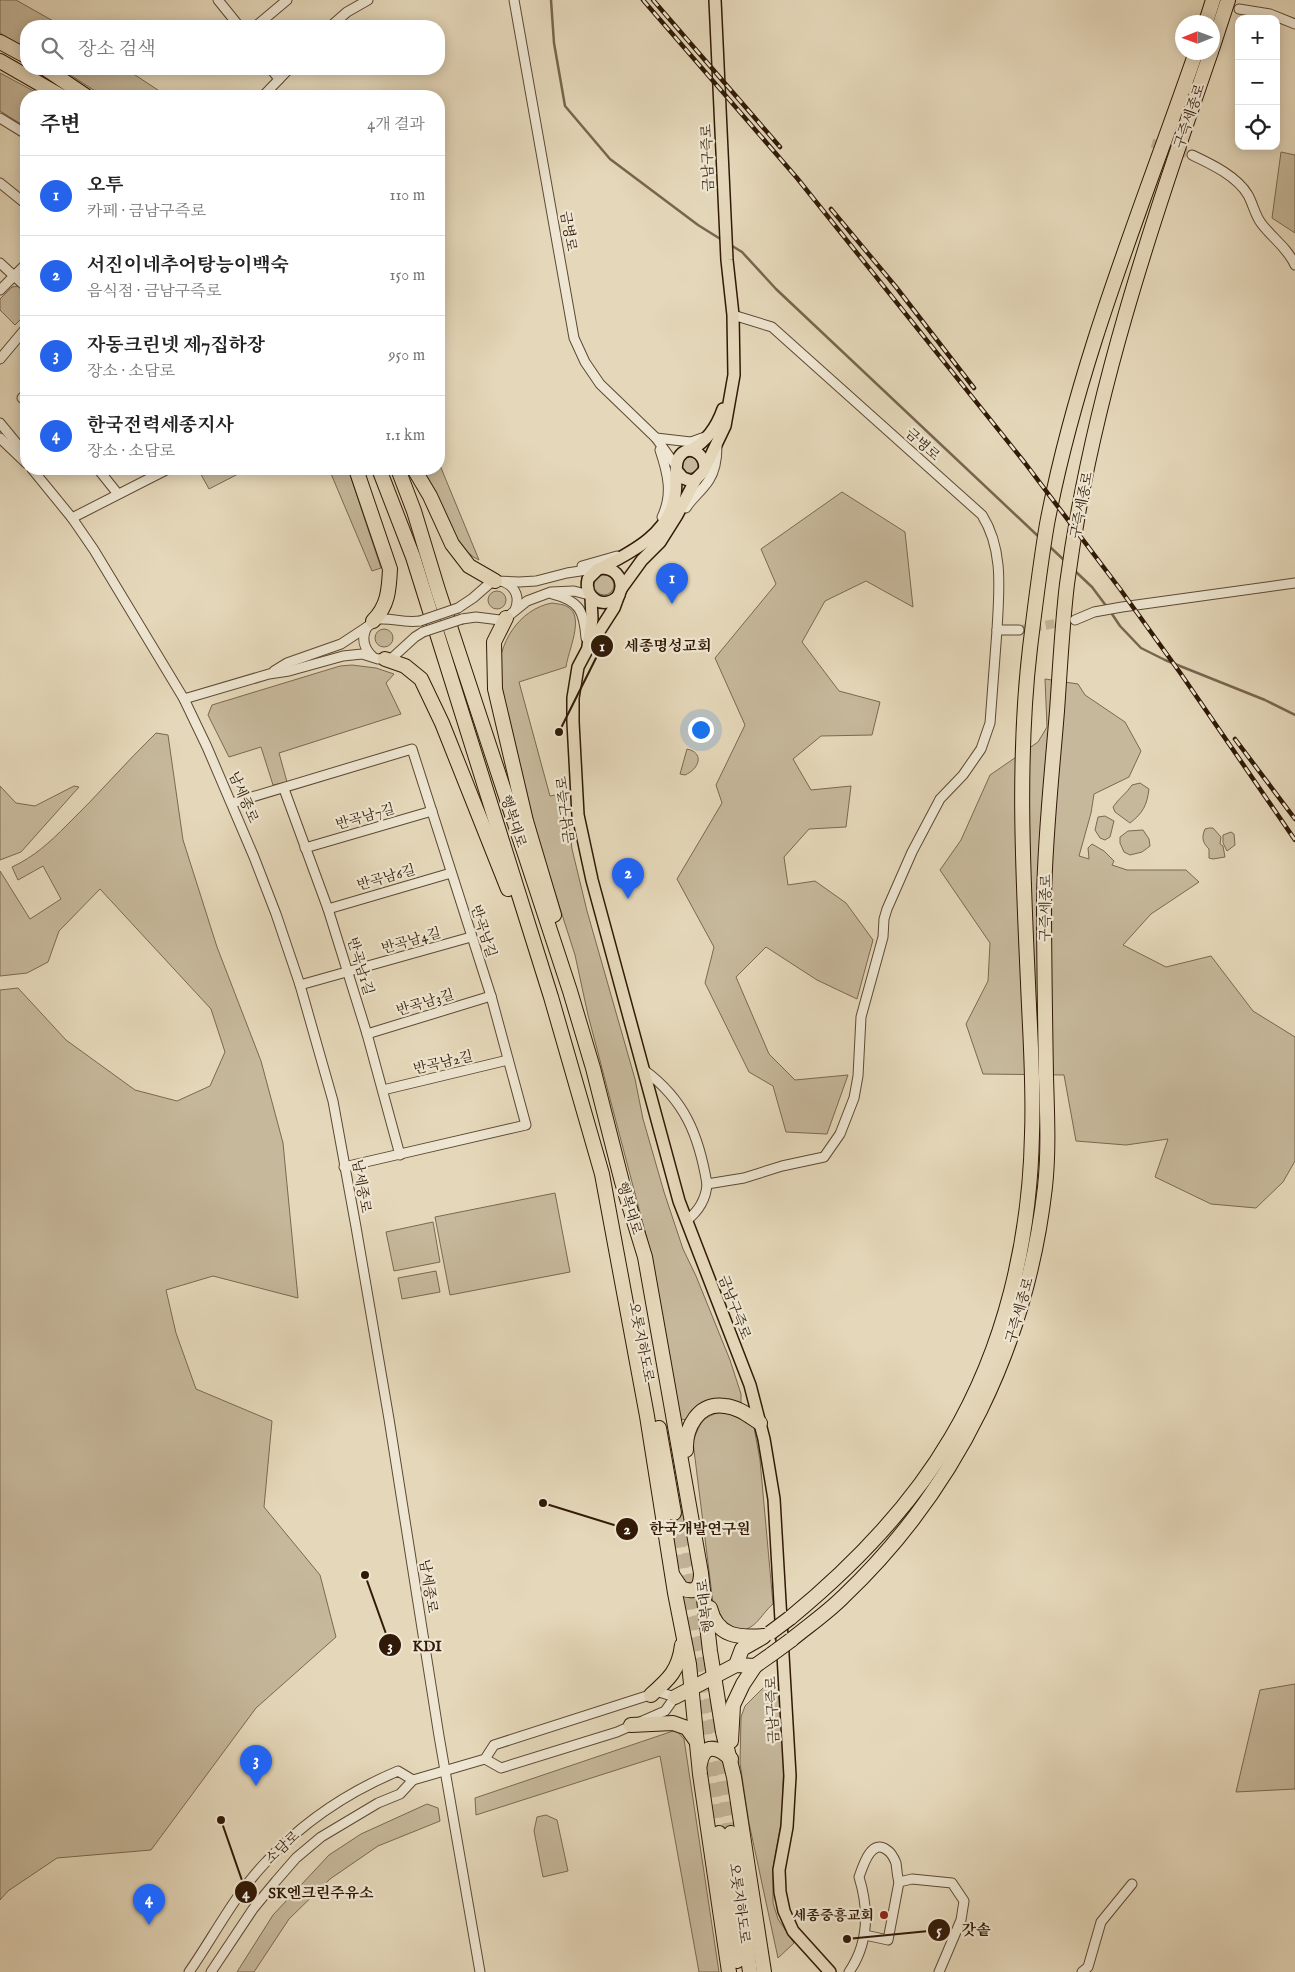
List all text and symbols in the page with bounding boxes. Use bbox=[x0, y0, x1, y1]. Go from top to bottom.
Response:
north arrow bbox=[1175, 15, 1220, 60]
map controls bbox=[1235, 15, 1280, 150]
button: + bbox=[1235, 15, 1280, 60]
search box bbox=[20, 20, 445, 75]
icon: search bbox=[38, 34, 66, 62]
text: 장소 검색 bbox=[78, 38, 156, 62]
button: − bbox=[1235, 60, 1280, 105]
street label: 구즉세종로 bbox=[1170, 81, 1210, 151]
button: locate bbox=[1235, 105, 1280, 150]
text: 주변 bbox=[40, 112, 81, 139]
text: 4개 결과 bbox=[367, 115, 425, 135]
street label: 금남구즉로 bbox=[698, 123, 718, 192]
text: 오투 bbox=[87, 174, 124, 198]
text: 1 bbox=[53, 186, 59, 206]
text: 110 m bbox=[389, 186, 425, 206]
text: 카페 · 금남구즉로 bbox=[87, 202, 206, 222]
street label: 금병로 bbox=[556, 210, 580, 253]
text: 서진이네추어탕능이백숙 bbox=[87, 254, 289, 278]
text: 2 bbox=[52, 266, 60, 286]
text: 150 m bbox=[390, 266, 425, 286]
text: 음식점 · 금남구즉로 bbox=[87, 282, 221, 302]
text: 자동크린넷 제7집하장 bbox=[87, 334, 265, 358]
text: 3 bbox=[53, 346, 59, 366]
text: 950 m bbox=[389, 346, 425, 366]
text: 장소 · 소담로 bbox=[87, 362, 175, 382]
text: 한국전력세종지사 bbox=[87, 414, 234, 438]
street label: 금병로 bbox=[901, 424, 944, 465]
text: 4 bbox=[52, 426, 60, 446]
text: 1.1 km bbox=[385, 426, 425, 446]
text: 장소 · 소담로 bbox=[87, 442, 175, 462]
street label: 구즉세종로 bbox=[1067, 470, 1097, 540]
pin: 1 bbox=[656, 563, 688, 604]
callout: 세종명성교회 bbox=[589, 631, 721, 661]
text: 1 bbox=[599, 637, 605, 656]
text: 세종명성교회 bbox=[625, 637, 711, 656]
your location bbox=[688, 717, 714, 743]
street label: 남세종로 bbox=[224, 769, 262, 826]
street label: 금남구즉로 bbox=[553, 775, 579, 845]
street label: 행복대로 bbox=[496, 793, 530, 850]
street label: 반곡남7길 bbox=[334, 800, 397, 834]
pin: 2 bbox=[612, 858, 644, 899]
street label: 반곡남6길 bbox=[355, 861, 418, 895]
street label: 구즉세종로 bbox=[1036, 874, 1056, 942]
street label: 반곡남길 bbox=[466, 903, 500, 960]
street label: 반곡남4길 bbox=[379, 924, 443, 958]
street label: 반곡남1길 bbox=[343, 935, 377, 997]
street label: 반곡남3길 bbox=[394, 986, 456, 1020]
street label: 반곡남2길 bbox=[412, 1047, 475, 1079]
street label: 남세종로 bbox=[347, 1158, 375, 1215]
street label: 행복대로 bbox=[613, 1180, 646, 1237]
street label: 금남구즉로 bbox=[714, 1273, 755, 1343]
street label: 구즉세종로 bbox=[1002, 1275, 1038, 1345]
street label: 오롯지하도로 bbox=[624, 1301, 658, 1384]
callout: 한국개발연구원 bbox=[614, 1514, 761, 1544]
text: 2 bbox=[623, 1520, 631, 1539]
text: 한국개발연구원 bbox=[649, 1520, 751, 1539]
street label: 남세종로 bbox=[415, 1558, 441, 1615]
street label: 행복대로 bbox=[694, 1577, 718, 1634]
callout: KDI bbox=[377, 1630, 451, 1660]
text: 3 bbox=[387, 1637, 393, 1656]
text: KDI bbox=[412, 1637, 442, 1656]
street label: 금남구즉로 bbox=[762, 1675, 784, 1744]
pin: 3 bbox=[240, 1745, 272, 1786]
street label: 소담로 bbox=[262, 1827, 304, 1868]
street label: 오롯지하도로 bbox=[724, 1862, 754, 1945]
callout: SK엔크린주유소 bbox=[234, 1877, 384, 1907]
pin: 4 bbox=[133, 1884, 165, 1925]
text: 4 bbox=[242, 1884, 250, 1903]
text: SK엔크린주유소 bbox=[268, 1884, 374, 1903]
place label: 세종중흥교회 bbox=[793, 1907, 874, 1925]
marker: 세종중흥교회 bbox=[878, 1909, 890, 1921]
callout: 갓솥 bbox=[926, 1915, 1000, 1945]
text: 5 bbox=[936, 1921, 942, 1940]
text: 갓솥 bbox=[962, 1921, 991, 1940]

